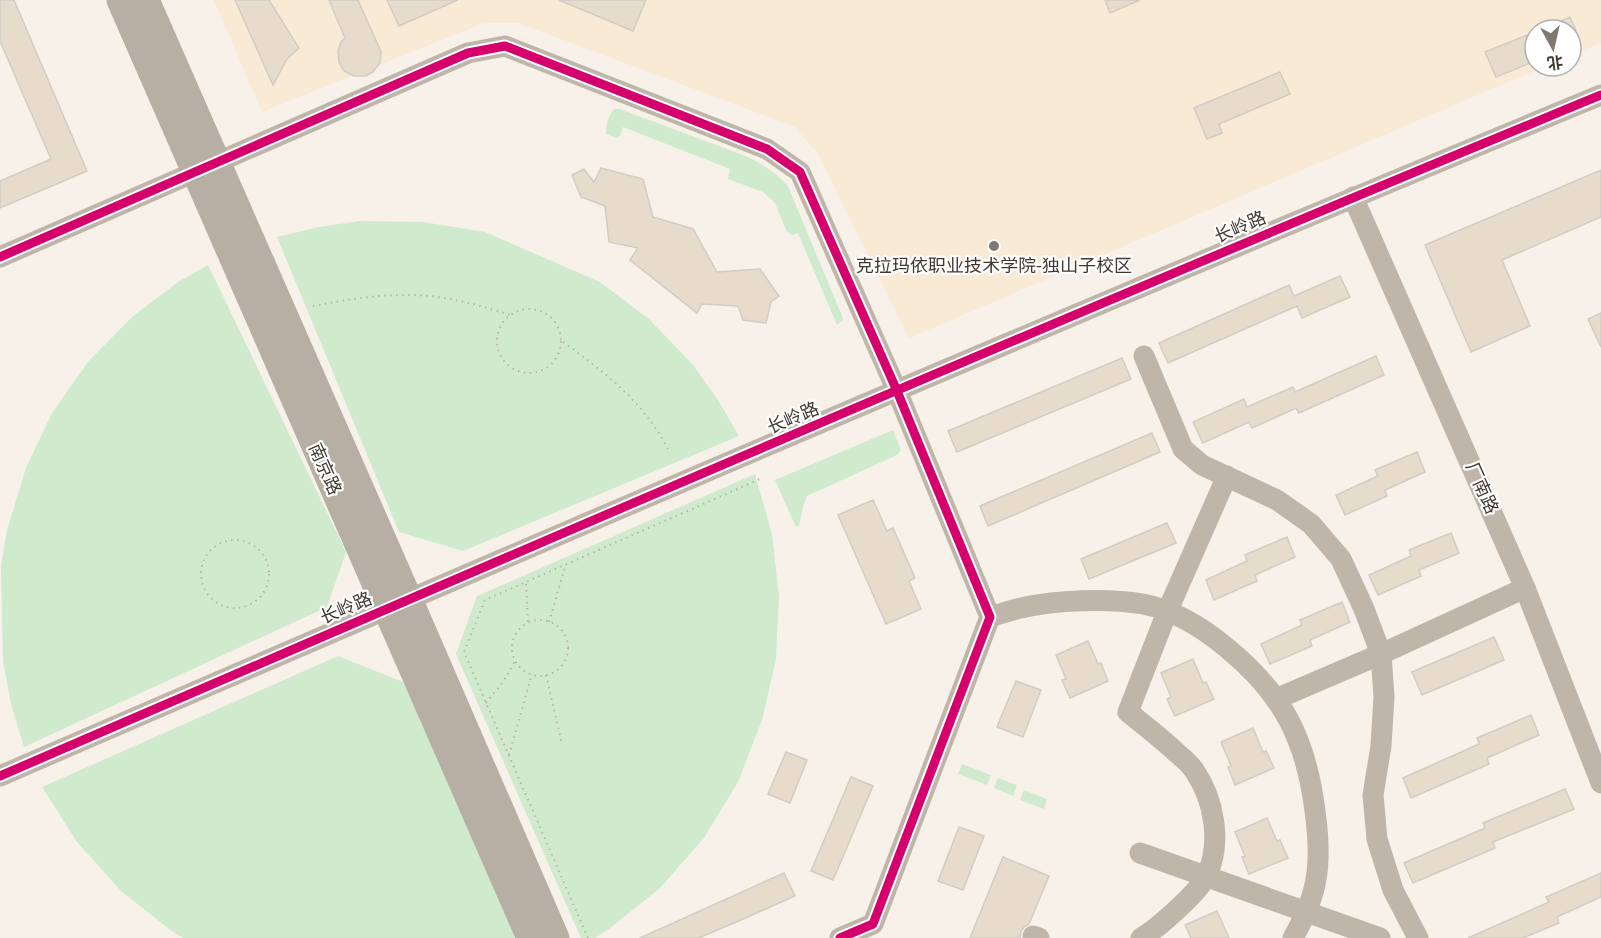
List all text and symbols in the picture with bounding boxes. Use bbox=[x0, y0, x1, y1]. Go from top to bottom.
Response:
north arrow bbox=[1523, 18, 1583, 78]
text: 北 bbox=[1546, 51, 1565, 75]
street label: 长岭路 bbox=[1210, 204, 1269, 248]
marker: 克拉玛依职业技术学院-独山子校区 bbox=[987, 239, 1001, 253]
place label: 克拉玛依职业技术学院-独山子校区 bbox=[856, 253, 1132, 277]
street label: 长岭路 bbox=[763, 395, 822, 439]
street label: 南京路 bbox=[304, 439, 348, 498]
street label: 厂南路 bbox=[1461, 458, 1505, 517]
street label: 长岭路 bbox=[316, 585, 375, 629]

